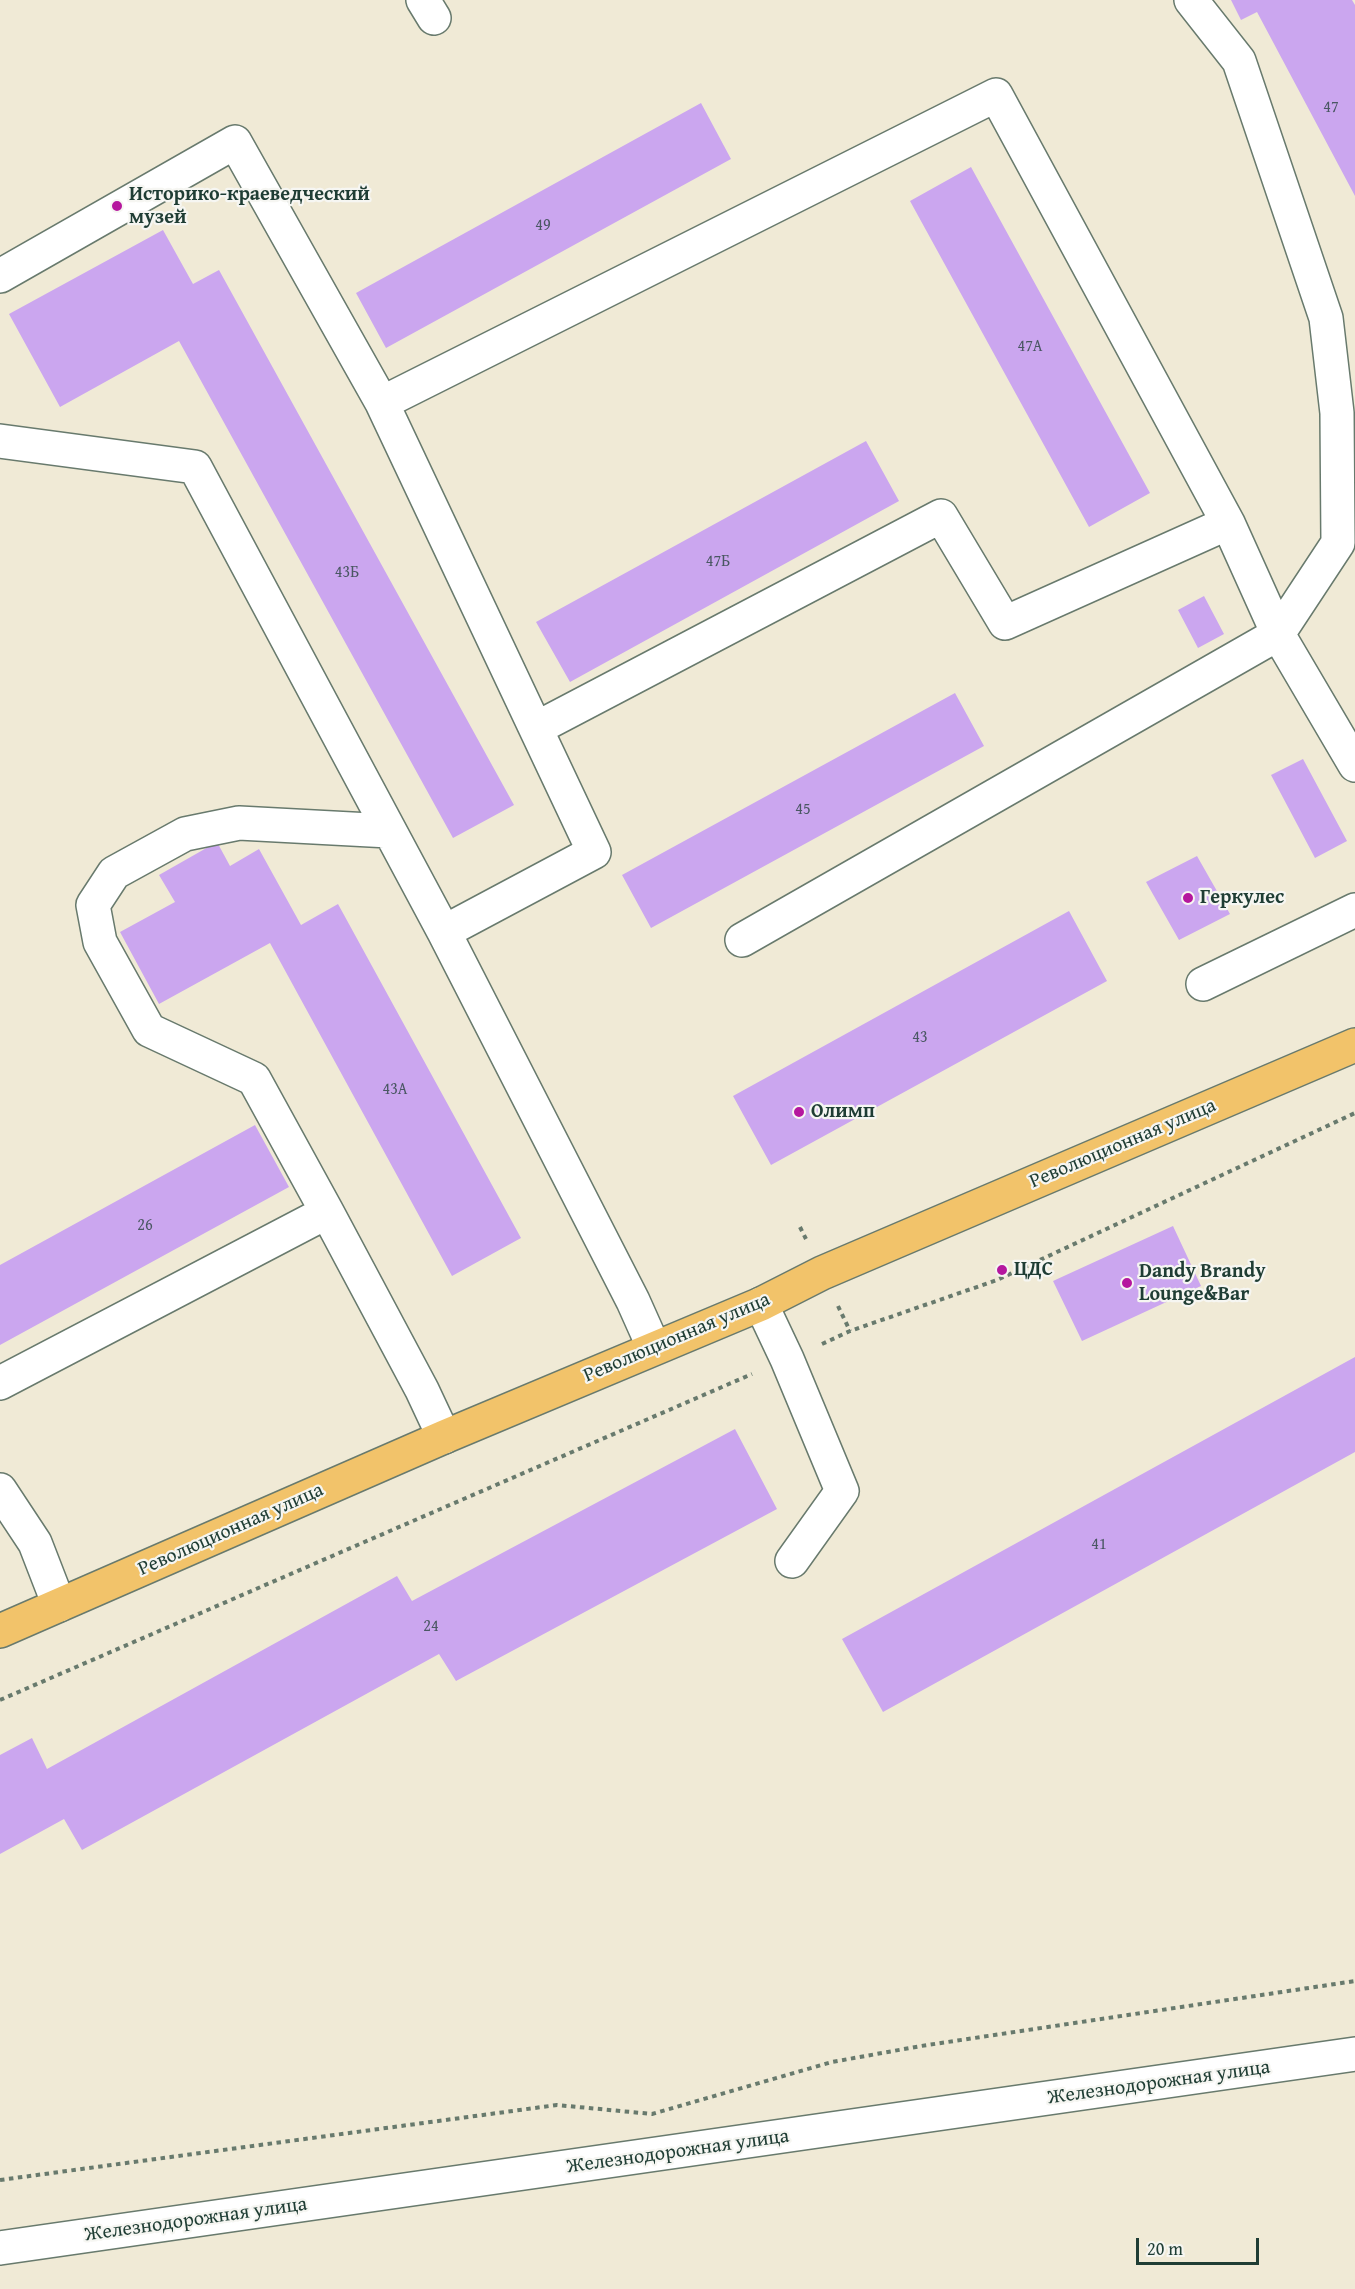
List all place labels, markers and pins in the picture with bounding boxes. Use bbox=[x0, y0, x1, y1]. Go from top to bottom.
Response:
place label: Историко-краеведческий музей bbox=[129, 183, 370, 230]
marker: Историко-краеведческий музей bbox=[110, 199, 124, 213]
place label: Геркулес bbox=[1200, 886, 1284, 910]
marker: Геркулес bbox=[1181, 891, 1195, 905]
place label: Олимп bbox=[811, 1100, 875, 1124]
marker: Олимп bbox=[792, 1105, 806, 1119]
place label: ЦДС bbox=[1014, 1258, 1053, 1282]
place label: Dandy Brandy Lounge&Bar bbox=[1139, 1260, 1265, 1307]
marker: ЦДС bbox=[995, 1263, 1009, 1277]
marker: Dandy Brandy Lounge&Bar bbox=[1120, 1276, 1134, 1290]

